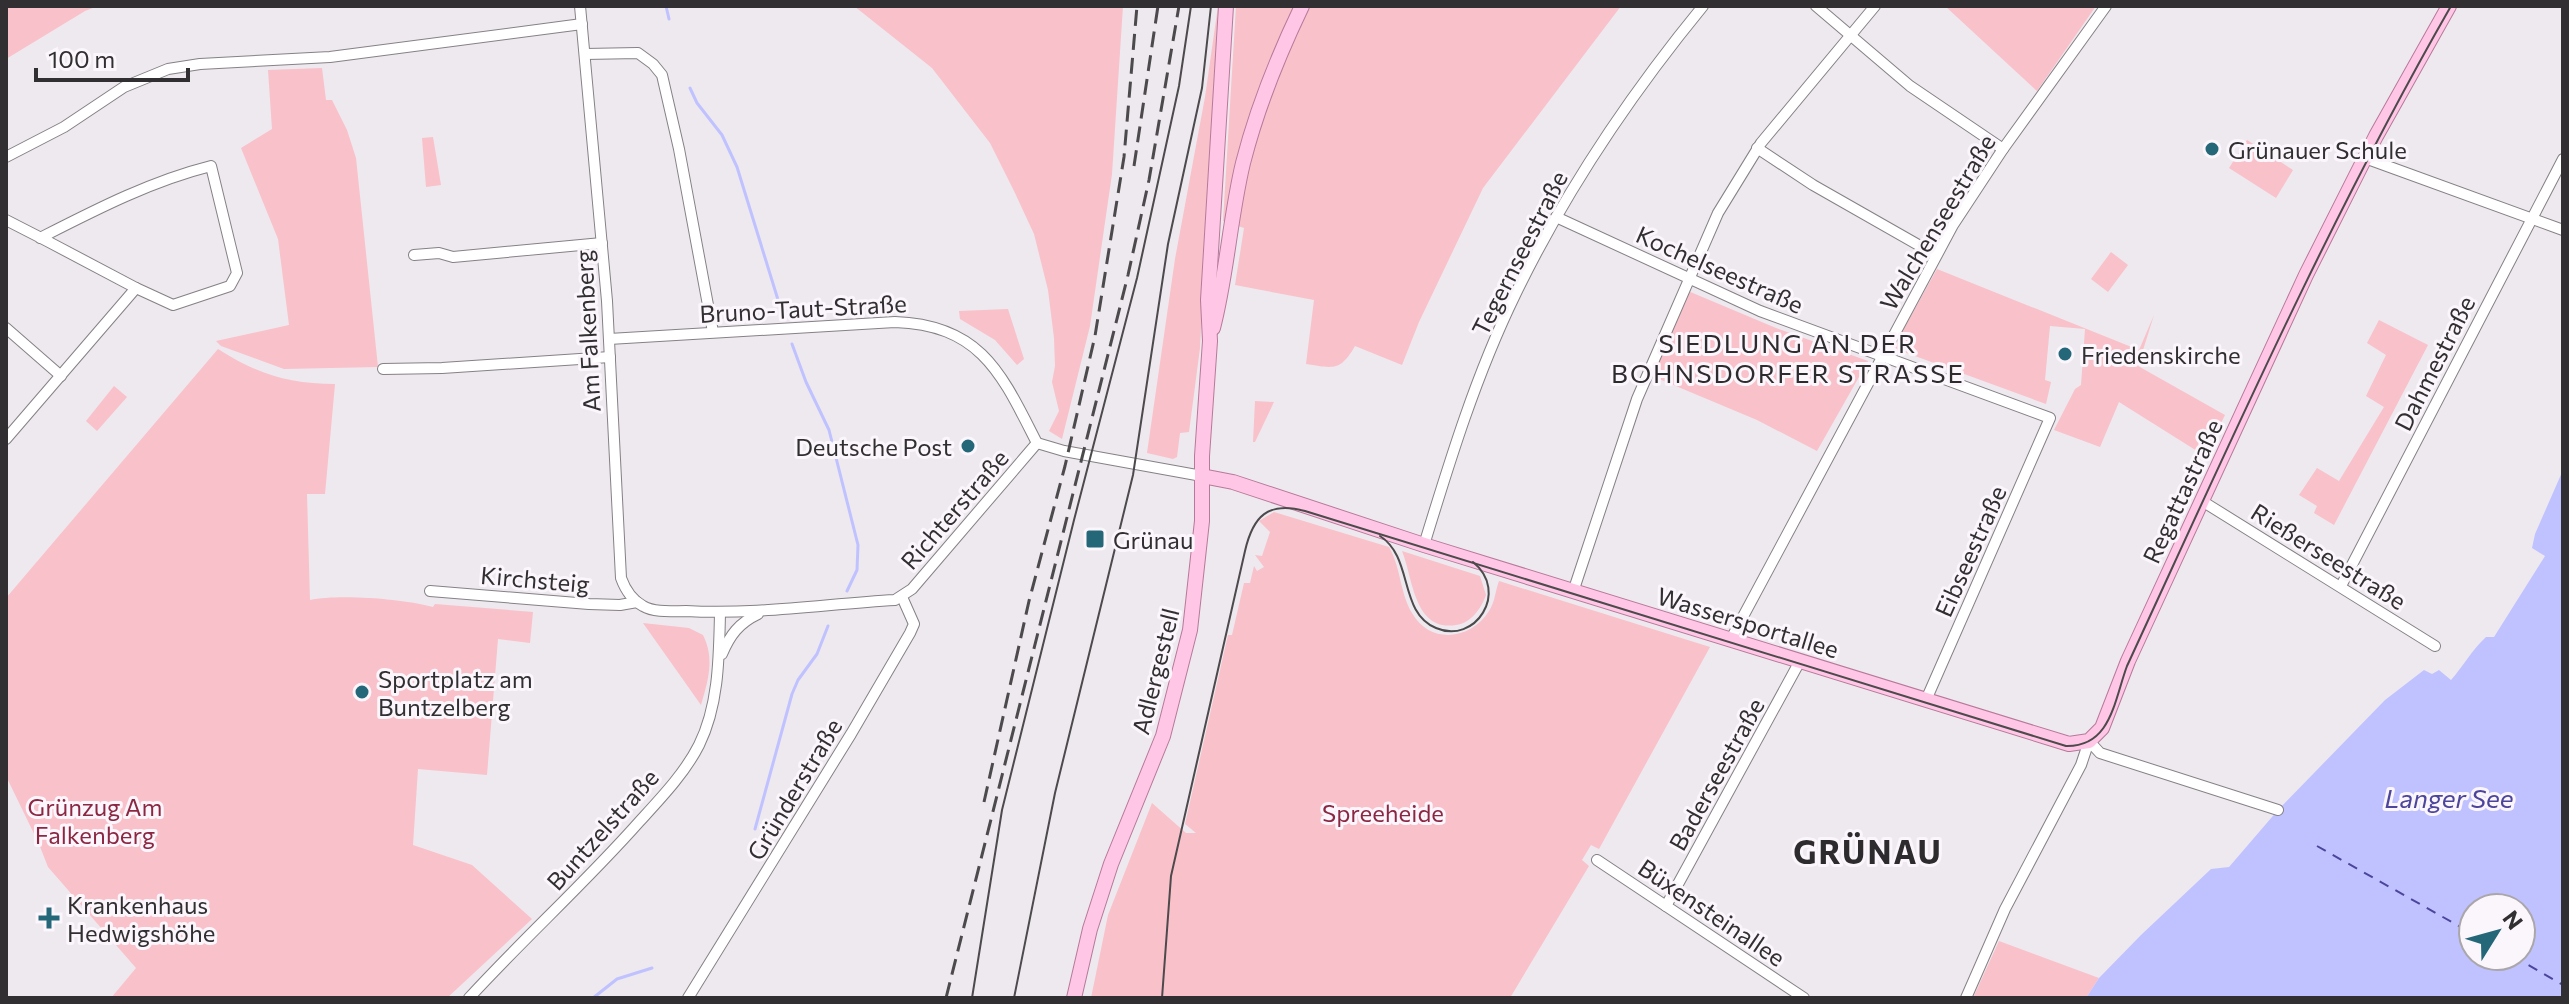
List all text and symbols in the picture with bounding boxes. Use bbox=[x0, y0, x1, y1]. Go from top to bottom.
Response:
scale bar bbox=[36, 32, 188, 82]
text: 100 m bbox=[48, 44, 115, 73]
street label: Walchenseestraße bbox=[1873, 129, 2001, 315]
place label: Grünauer Schule bbox=[2228, 135, 2407, 164]
marker: Grünauer Schule bbox=[2203, 140, 2221, 158]
street label: Tegernseestraße bbox=[1465, 166, 1573, 340]
street label: Kochelseestraße bbox=[1632, 219, 1808, 319]
street label: Am Falkenberg bbox=[568, 249, 606, 413]
street label: Bruno-Taut-Straße bbox=[699, 288, 907, 328]
street label: Dahmestraße bbox=[2388, 291, 2480, 435]
district label: SIEDLUNG AN DER BOHNSDORFER STRASSE bbox=[1611, 327, 1965, 388]
place label: Friedenskirche bbox=[2081, 340, 2241, 369]
marker: Friedenskirche bbox=[2056, 345, 2074, 363]
street label: Regattastraße bbox=[2136, 414, 2228, 568]
place label: Deutsche Post bbox=[795, 432, 952, 461]
marker: Deutsche Post bbox=[959, 437, 977, 455]
street label: Richterstraße bbox=[894, 443, 1014, 575]
street label: Eibseestraße bbox=[1928, 481, 2012, 621]
street label: Rießerseestraße bbox=[2246, 497, 2412, 615]
place label: Grünau bbox=[1113, 525, 1193, 554]
marker: Grünau bbox=[1084, 528, 1106, 550]
street label: Kirchsteig bbox=[479, 560, 591, 598]
street label: Wassersportallee bbox=[1654, 581, 1842, 663]
street label: Adlergestell bbox=[1125, 605, 1185, 737]
place label: Sportplatz am Buntzelberg bbox=[378, 664, 533, 721]
marker: Sportplatz am Buntzelberg bbox=[353, 683, 371, 701]
street label: Baderseestraße bbox=[1662, 693, 1770, 855]
street label: Gründerstraße bbox=[740, 713, 848, 865]
street label: Buntzelstraße bbox=[540, 762, 664, 896]
water label: Langer See bbox=[2385, 782, 2514, 813]
park label: Grünzug Am Falkenberg bbox=[28, 792, 162, 849]
park label: Spreeheide bbox=[1322, 798, 1444, 827]
district label: GRÜNAU bbox=[1793, 831, 1943, 871]
street label: Büxensteinallee bbox=[1633, 852, 1791, 972]
place label: Krankenhaus Hedwigshöhe bbox=[67, 890, 215, 947]
north arrow bbox=[2457, 892, 2537, 972]
text: N bbox=[2498, 905, 2529, 934]
marker: Krankenhaus Hedwigshöhe bbox=[38, 907, 60, 929]

